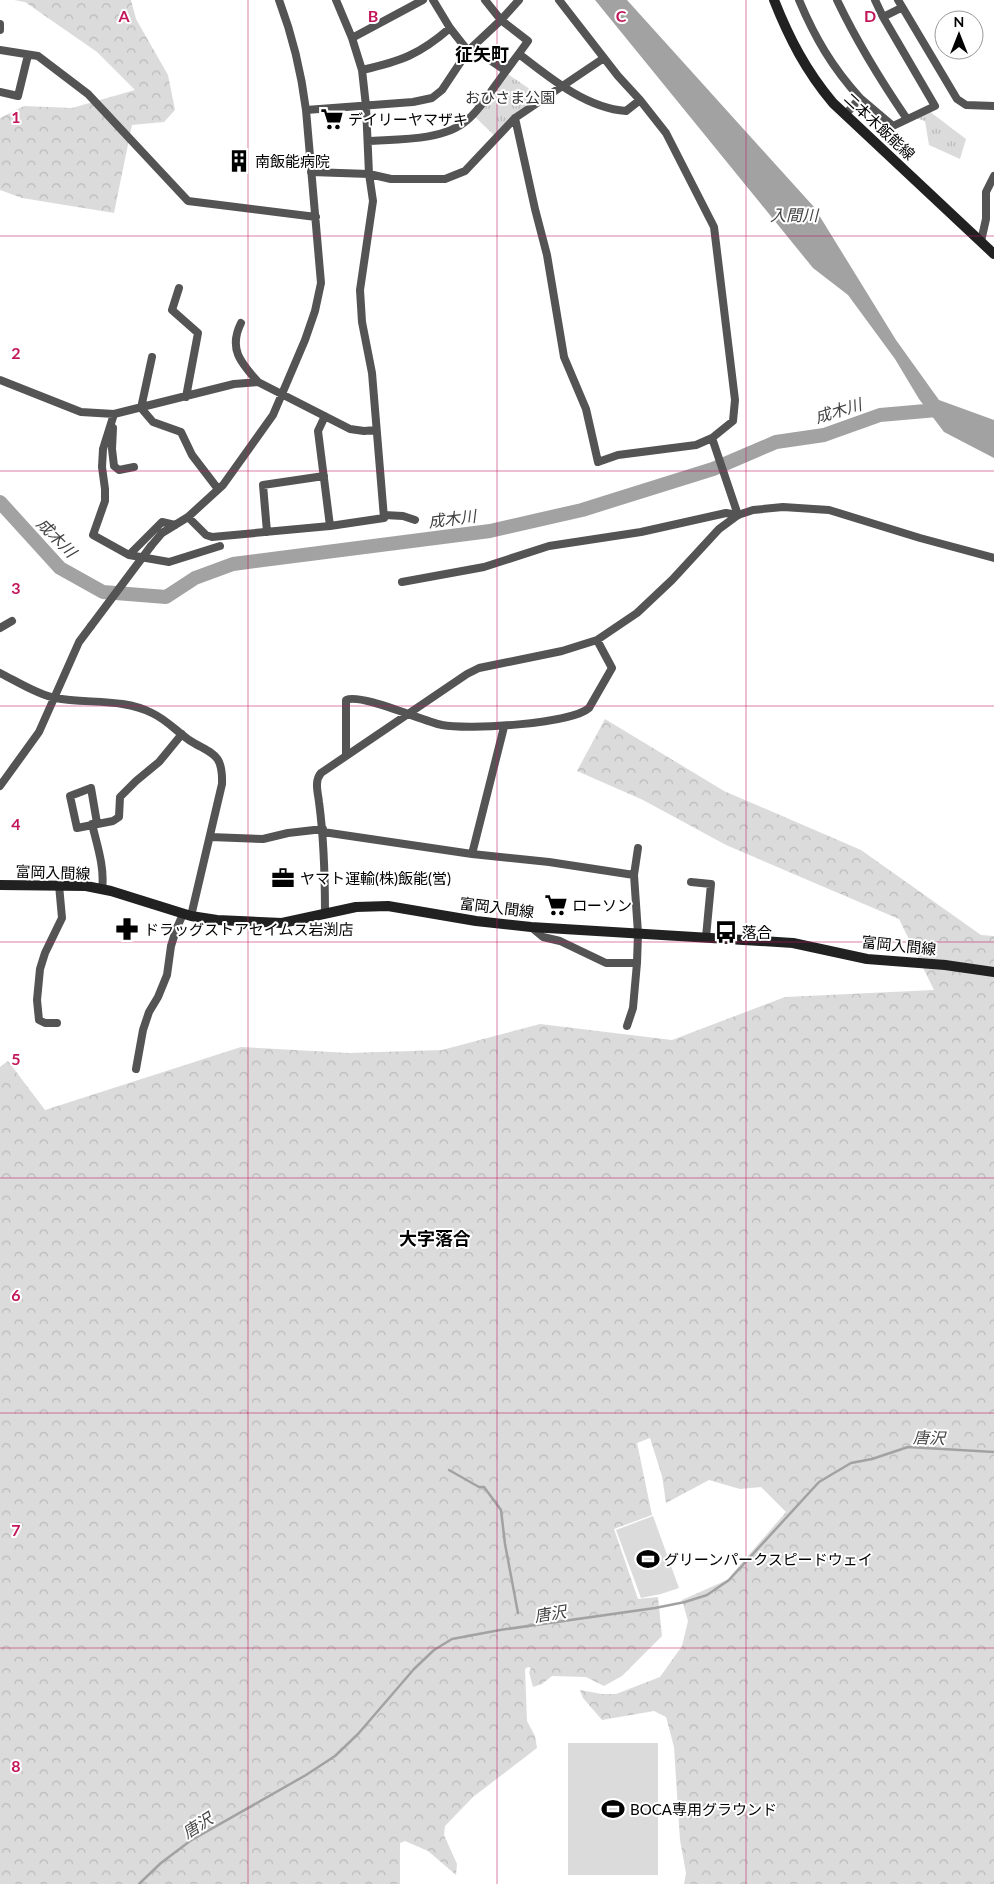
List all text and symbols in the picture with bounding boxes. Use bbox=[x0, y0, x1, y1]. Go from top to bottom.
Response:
text: A bbox=[117, 6, 130, 25]
text: B bbox=[368, 6, 378, 25]
text: C bbox=[616, 6, 627, 25]
text: D bbox=[864, 6, 876, 25]
north arrow bbox=[934, 10, 984, 60]
text: N bbox=[954, 13, 964, 30]
district label: 征矢町 bbox=[455, 43, 509, 65]
park label: おひさま公園 bbox=[465, 88, 555, 106]
street label: 二本木飯能線 bbox=[841, 89, 919, 163]
supermarket icon: デイリーヤマザキ bbox=[319, 106, 345, 132]
text: 1 bbox=[11, 107, 21, 126]
place label: デイリーヤマザキ bbox=[348, 110, 468, 128]
building icon: 南飯能病院 bbox=[226, 148, 252, 174]
place label: 南飯能病院 bbox=[255, 152, 330, 170]
water label: 入間川 bbox=[770, 205, 820, 224]
text: 2 bbox=[11, 343, 21, 362]
water label: 成木川 bbox=[812, 393, 866, 426]
water label: 成木川 bbox=[427, 505, 479, 530]
water label: 成木川 bbox=[33, 513, 82, 562]
text: 3 bbox=[11, 578, 21, 597]
text: 4 bbox=[11, 814, 21, 833]
street label: 富岡入間線 bbox=[15, 862, 91, 882]
office icon: ヤマト運輸(株)飯能(営) bbox=[270, 865, 296, 891]
place label: ヤマト運輸(株)飯能(営) bbox=[300, 869, 451, 887]
supermarket icon: ローソン bbox=[543, 892, 569, 918]
street label: 富岡入間線 bbox=[459, 893, 535, 921]
place label: ローソン bbox=[572, 896, 632, 914]
pharmacy icon: ドラッグストアセイムス岩渕店 bbox=[114, 916, 140, 942]
bus stop icon: 落合 bbox=[713, 919, 739, 945]
place label: ドラッグストアセイムス岩渕店 bbox=[144, 920, 353, 938]
place label: 落合 bbox=[742, 923, 772, 941]
street label: 富岡入間線 bbox=[861, 932, 937, 958]
text: 5 bbox=[11, 1049, 21, 1068]
district label: 大字落合 bbox=[399, 1227, 471, 1249]
text: 6 bbox=[11, 1285, 21, 1304]
water label: 唐沢 bbox=[913, 1427, 947, 1447]
text: 7 bbox=[11, 1520, 21, 1539]
sports icon: グリーンパークスピードウェイ bbox=[635, 1546, 661, 1572]
place label: グリーンパークスピードウェイ bbox=[664, 1550, 873, 1568]
water label: 唐沢 bbox=[533, 1601, 569, 1625]
text: 8 bbox=[11, 1756, 21, 1775]
sports icon: BOCA専用グラウンド bbox=[600, 1796, 626, 1822]
place label: BOCA専用グラウンド bbox=[630, 1800, 777, 1818]
water label: 唐沢 bbox=[178, 1807, 217, 1842]

